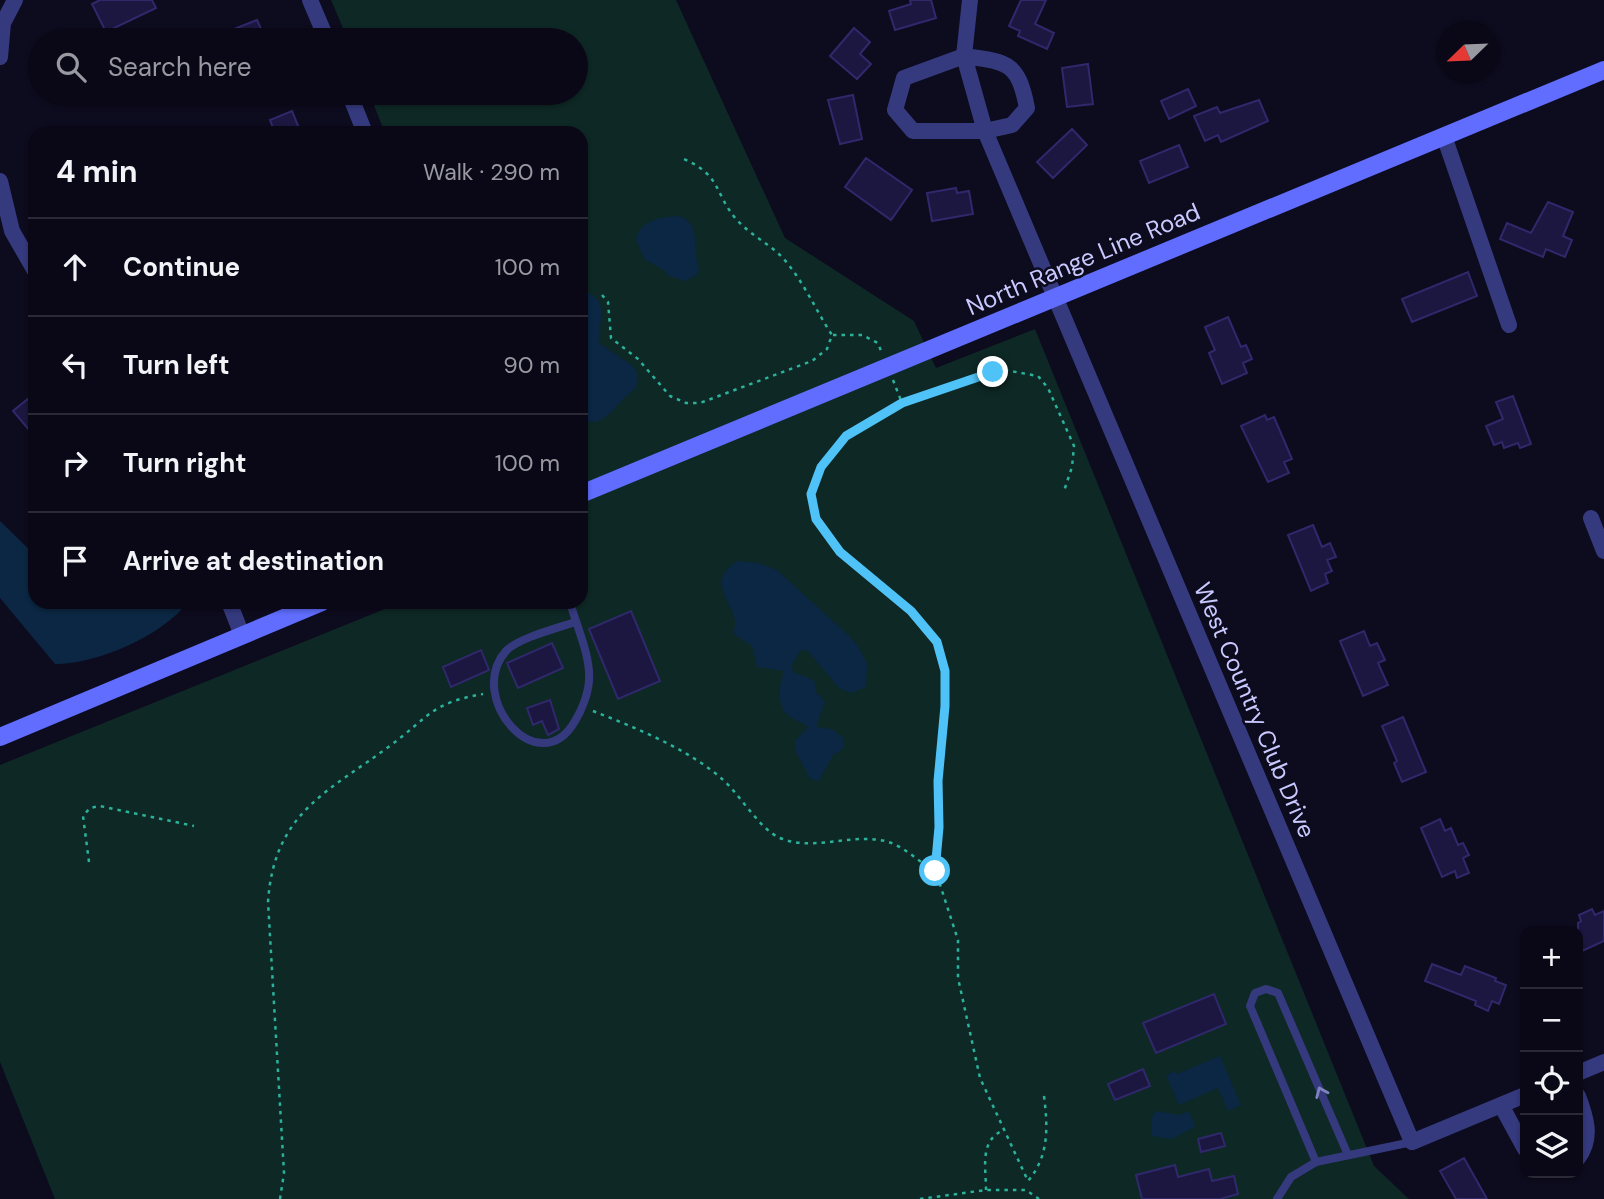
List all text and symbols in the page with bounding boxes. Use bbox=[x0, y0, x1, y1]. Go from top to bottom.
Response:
north arrow bbox=[1436, 21, 1499, 84]
search box bbox=[28, 28, 588, 105]
icon: search bbox=[52, 48, 90, 86]
text: Search here bbox=[108, 50, 251, 84]
text: 4 min bbox=[56, 152, 138, 191]
text: Walk · 290 m bbox=[423, 157, 560, 187]
street label: North Range Line Road bbox=[961, 196, 1205, 322]
icon: ahead bbox=[56, 248, 94, 286]
text: Continue bbox=[123, 250, 240, 284]
text: 100 m bbox=[495, 252, 560, 282]
icon: left bbox=[56, 346, 94, 384]
text: Turn left bbox=[123, 348, 230, 382]
text: 90 m bbox=[503, 350, 560, 380]
route end bbox=[977, 356, 1008, 387]
icon: right bbox=[56, 444, 94, 482]
text: Turn right bbox=[123, 446, 247, 480]
text: 100 m bbox=[495, 448, 560, 478]
icon: arrive bbox=[56, 542, 94, 580]
text: Arrive at destination bbox=[123, 544, 384, 578]
street label: West Country Club Drive bbox=[1187, 578, 1323, 842]
route start bbox=[919, 855, 950, 886]
map controls bbox=[1520, 926, 1583, 1178]
button: + bbox=[1520, 926, 1583, 989]
button: − bbox=[1520, 989, 1583, 1052]
button: locate bbox=[1520, 1052, 1583, 1115]
one-way arrow bbox=[1316, 1087, 1330, 1099]
button: layers bbox=[1520, 1115, 1583, 1178]

